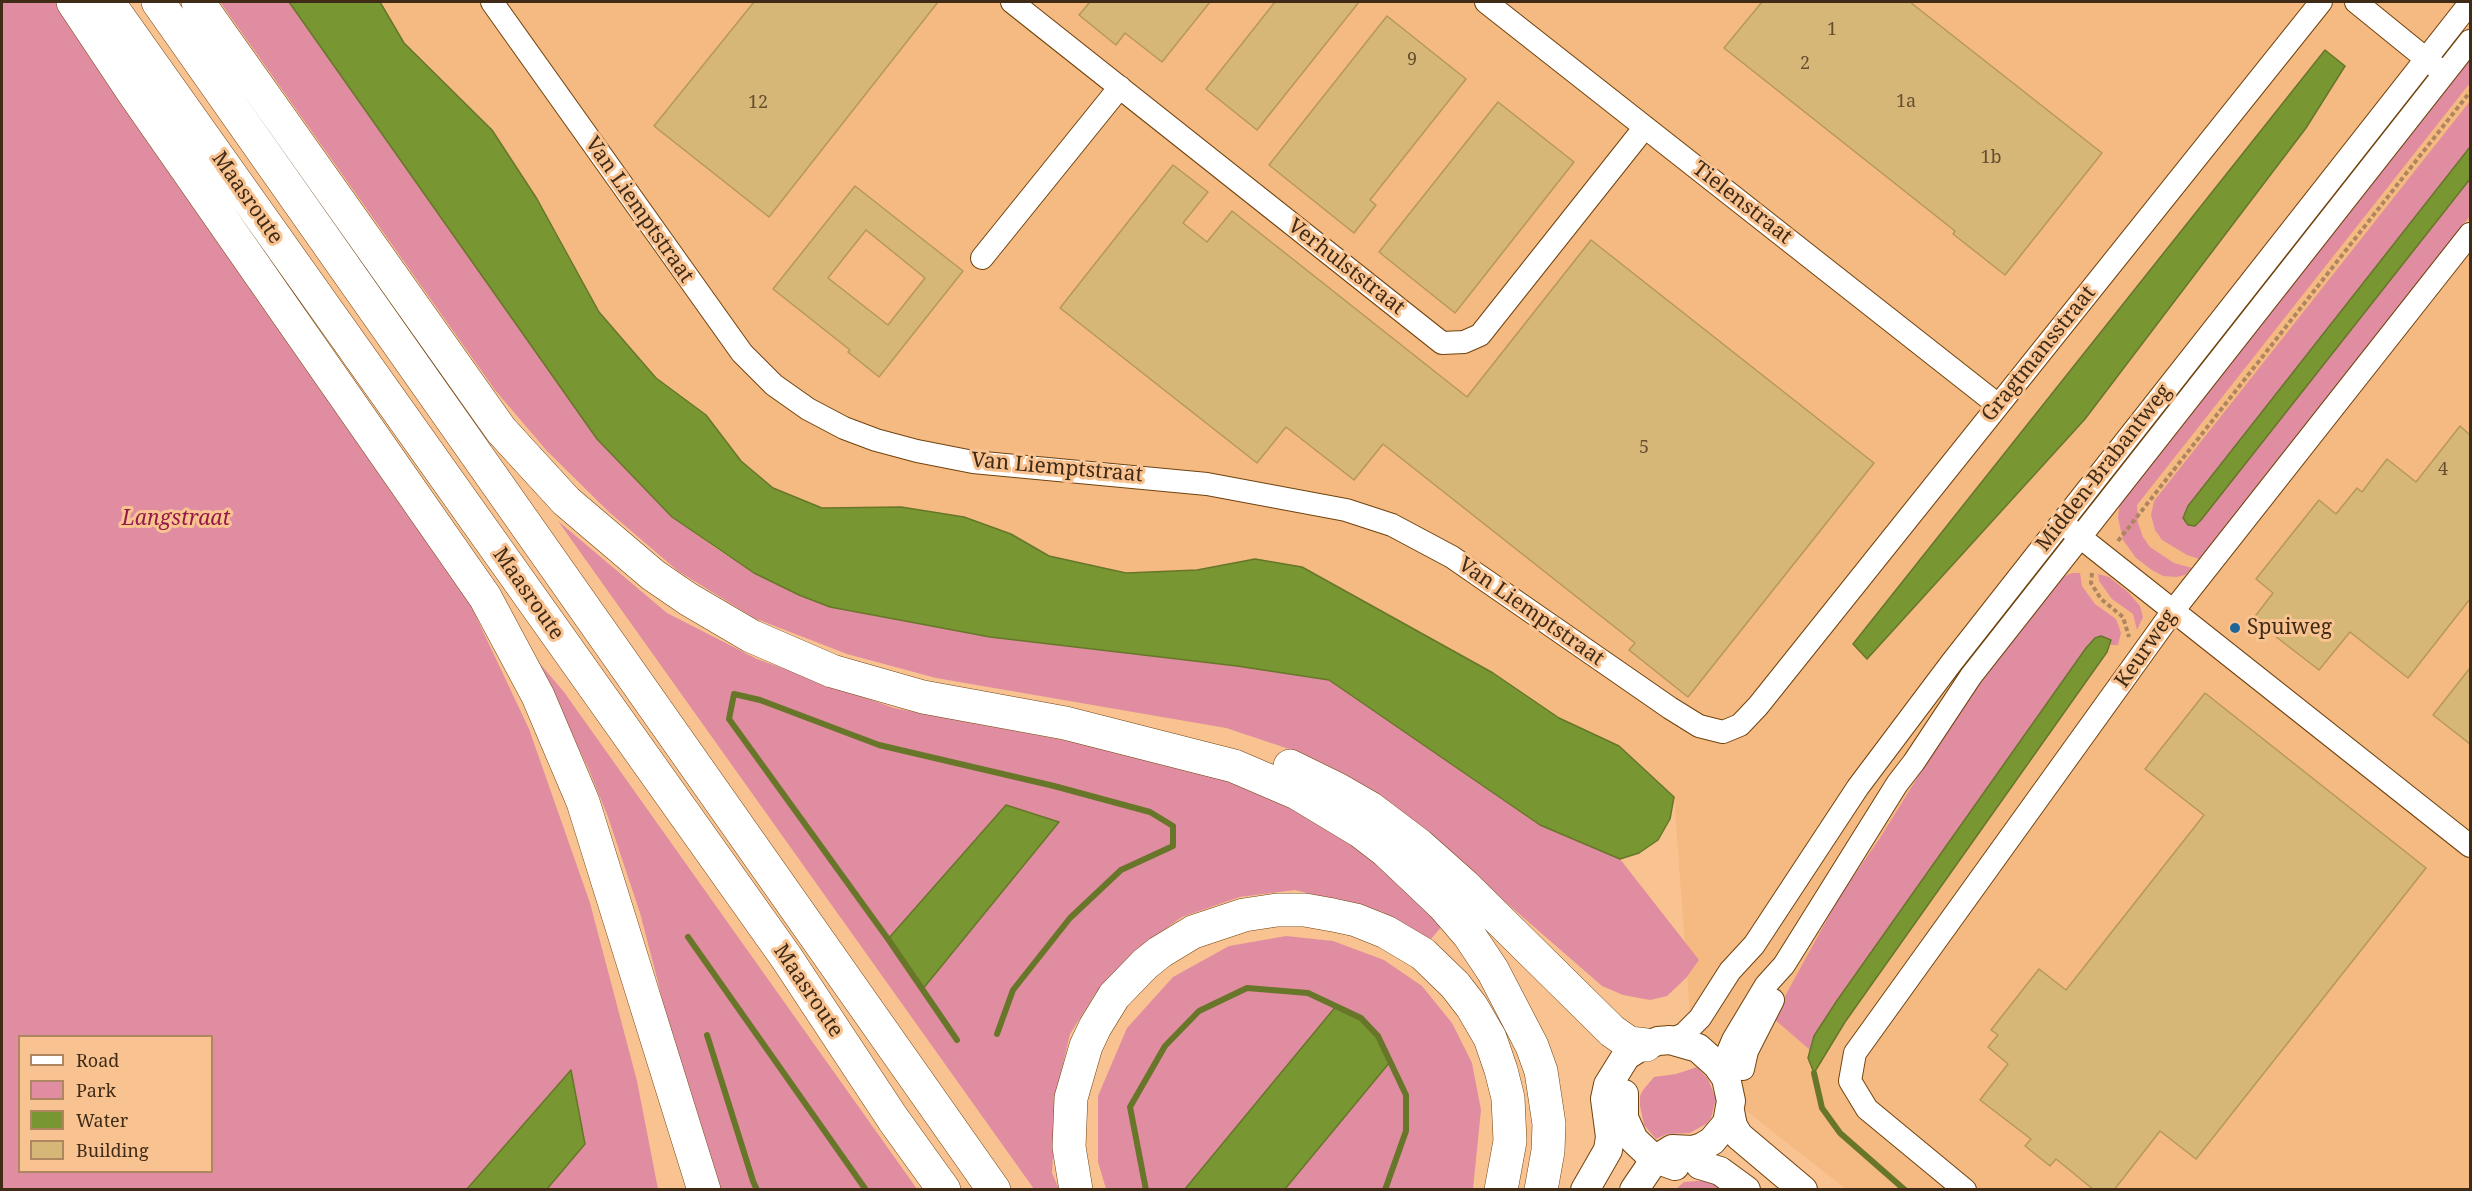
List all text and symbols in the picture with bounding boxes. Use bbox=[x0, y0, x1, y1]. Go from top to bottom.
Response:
house number: 1 bbox=[1827, 19, 1837, 41]
house number: 9 bbox=[1407, 49, 1417, 71]
house number: 2 bbox=[1800, 53, 1810, 75]
house number: 1a bbox=[1896, 91, 1916, 113]
house number: 12 bbox=[748, 92, 768, 114]
street label: Van Liemptstraat bbox=[579, 132, 699, 288]
street label: Maasroute bbox=[206, 147, 288, 249]
house number: 1b bbox=[1980, 147, 2002, 169]
street label: Tielenstraat bbox=[1687, 156, 1797, 250]
street label: Verhulststraat bbox=[1283, 214, 1409, 320]
street label: Gragtmansstraat bbox=[1977, 281, 2101, 427]
street label: Midden-Brabantweg bbox=[2031, 380, 2177, 556]
house number: 5 bbox=[1639, 437, 1649, 459]
street label: Van Liemptstraat bbox=[970, 448, 1144, 488]
house number: 4 bbox=[2438, 459, 2448, 481]
park label: Langstraat bbox=[122, 506, 230, 532]
street label: Maasroute bbox=[487, 543, 569, 645]
street label: Van Liemptstraat bbox=[1453, 552, 1609, 672]
street label: Keurweg bbox=[2110, 605, 2182, 693]
place label: Spuiweg bbox=[2247, 615, 2332, 641]
marker: Spuiweg bbox=[2228, 621, 2242, 635]
street label: Maasroute bbox=[768, 940, 848, 1042]
legend bbox=[18, 1035, 213, 1173]
text: Road bbox=[76, 1048, 119, 1072]
text: Park bbox=[76, 1078, 116, 1102]
text: Water bbox=[76, 1108, 128, 1132]
text: Building bbox=[76, 1138, 149, 1162]

